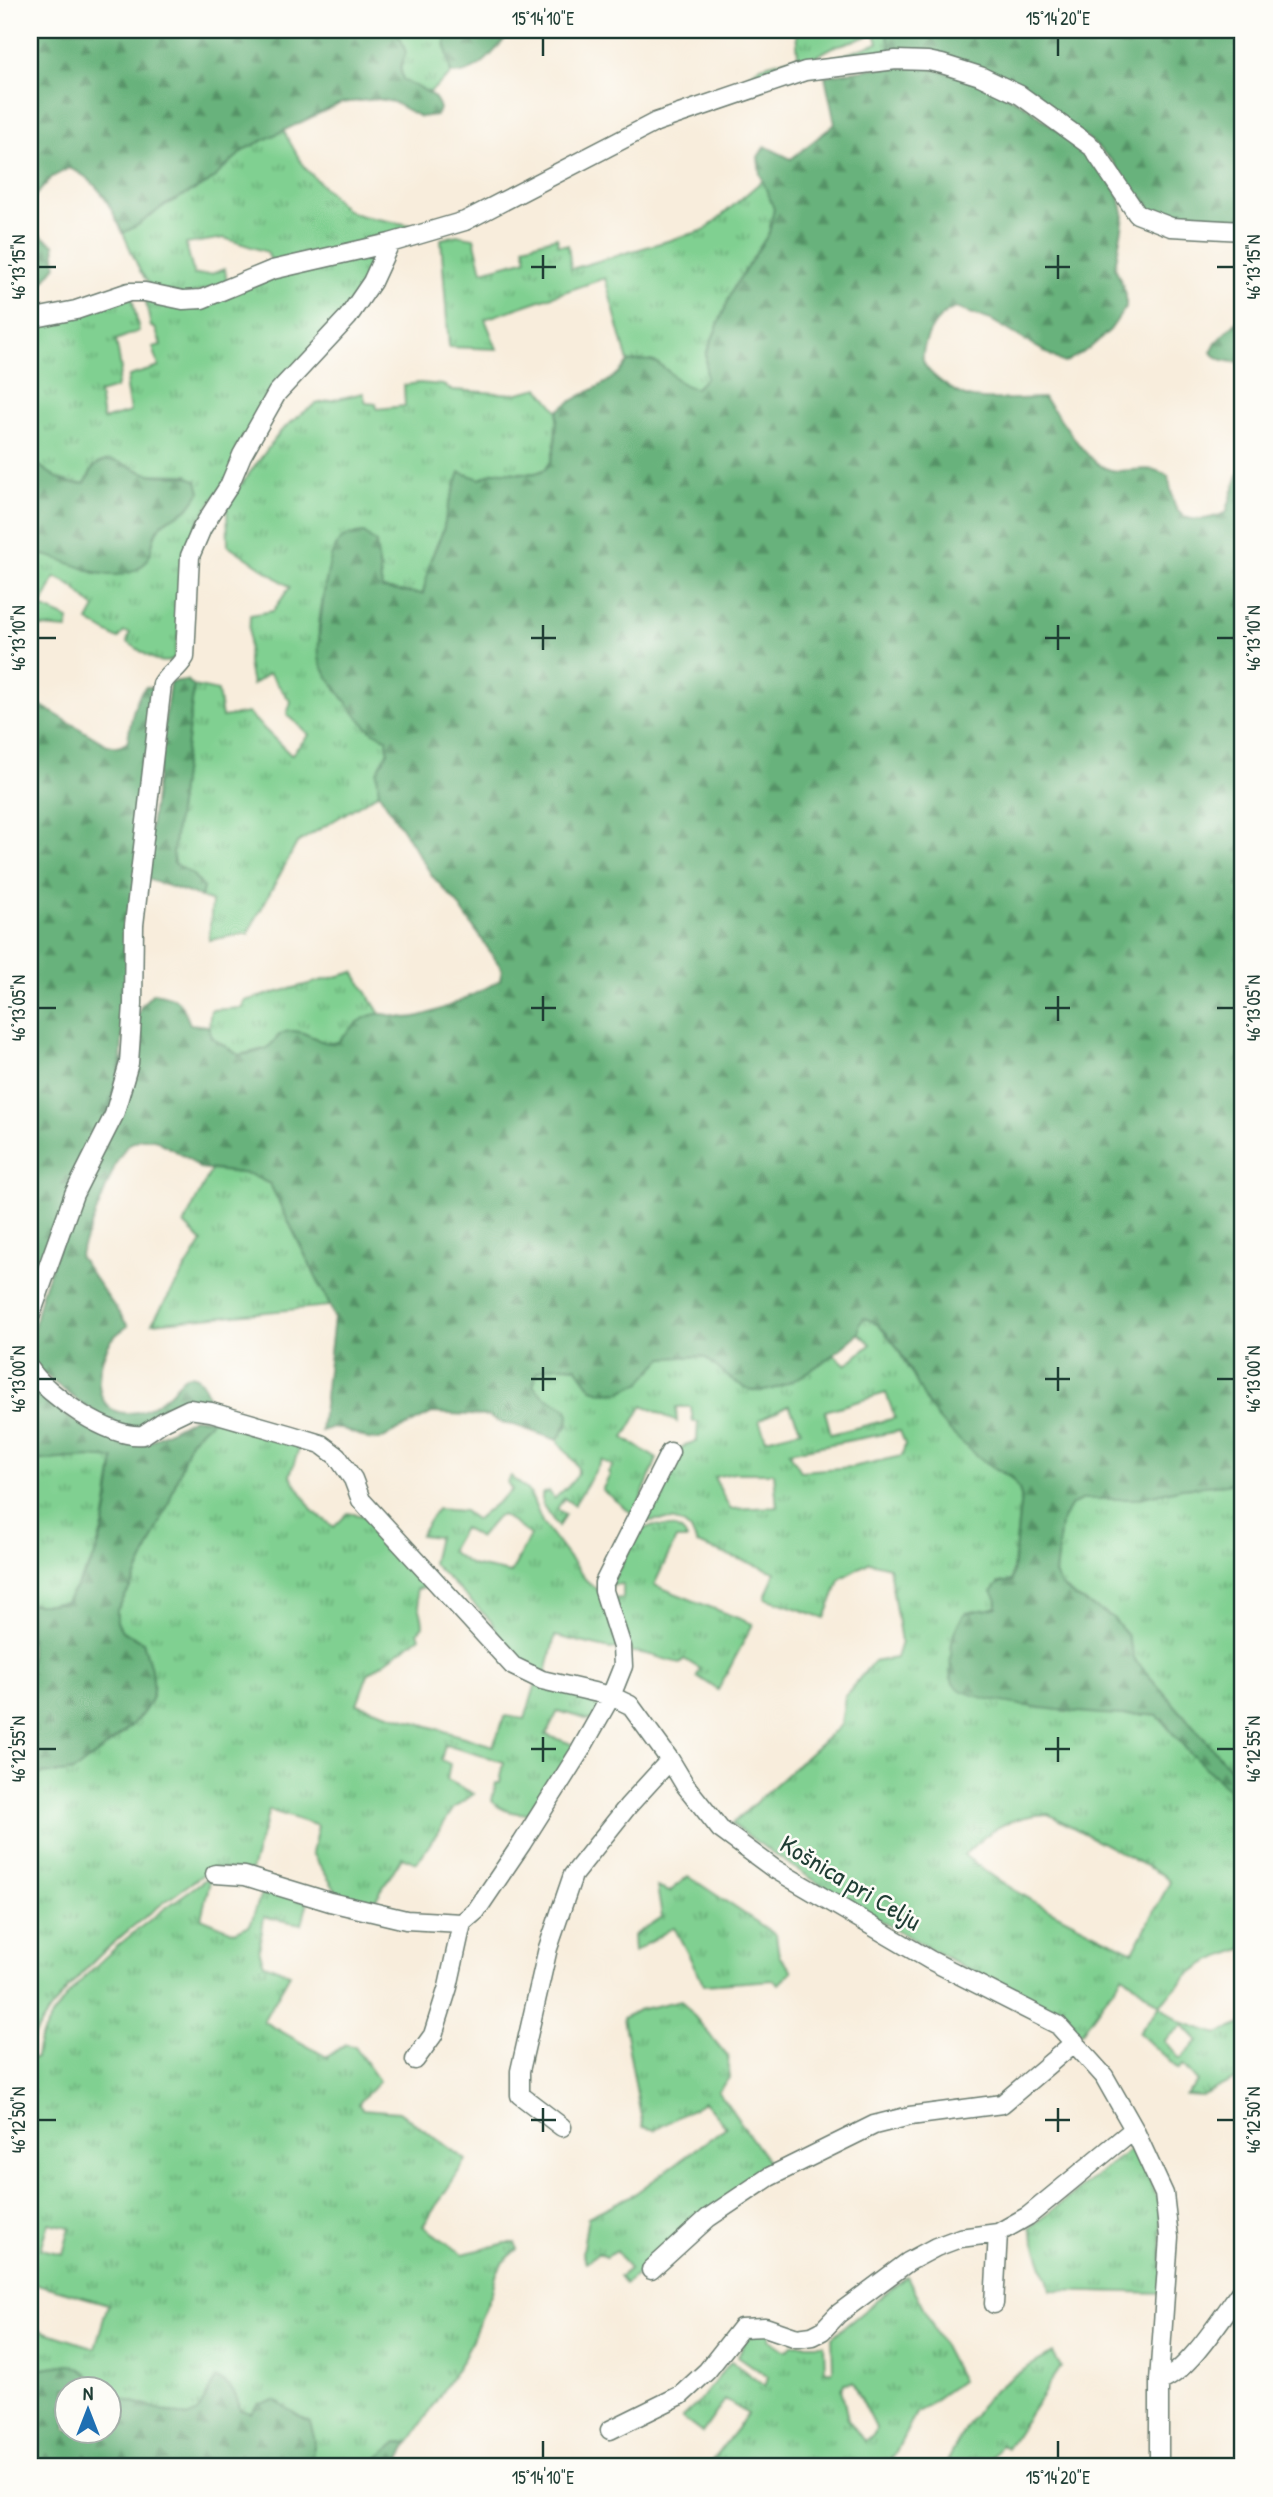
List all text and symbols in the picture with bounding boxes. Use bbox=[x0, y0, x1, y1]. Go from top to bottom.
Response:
text: 15°14'10"E bbox=[512, 6, 574, 31]
text: 15°14'20"E bbox=[1026, 6, 1090, 31]
text: 46°13'15"N bbox=[6, 235, 31, 299]
text: 46°13'15"N bbox=[1241, 235, 1266, 299]
text: 46°13'10"N bbox=[6, 605, 31, 671]
text: 46°13'10"N bbox=[1241, 605, 1266, 671]
text: 46°13'05"N bbox=[6, 975, 31, 1041]
text: 46°13'05"N bbox=[1241, 975, 1266, 1041]
text: 46°13'00"N bbox=[6, 1346, 31, 1412]
text: 46°13'00"N bbox=[1241, 1346, 1266, 1412]
text: 46°12'55"N bbox=[6, 1716, 31, 1782]
text: 46°12'55"N bbox=[1241, 1716, 1266, 1782]
street label: Košnica pri Celju bbox=[774, 1826, 928, 1938]
text: 46°12'50"N bbox=[6, 2087, 31, 2153]
text: 46°12'50"N bbox=[1241, 2087, 1266, 2153]
north arrow bbox=[52, 2374, 122, 2444]
text: N bbox=[83, 2380, 93, 2406]
text: 15°14'10"E bbox=[512, 2465, 574, 2490]
text: 15°14'20"E bbox=[1026, 2465, 1090, 2490]

